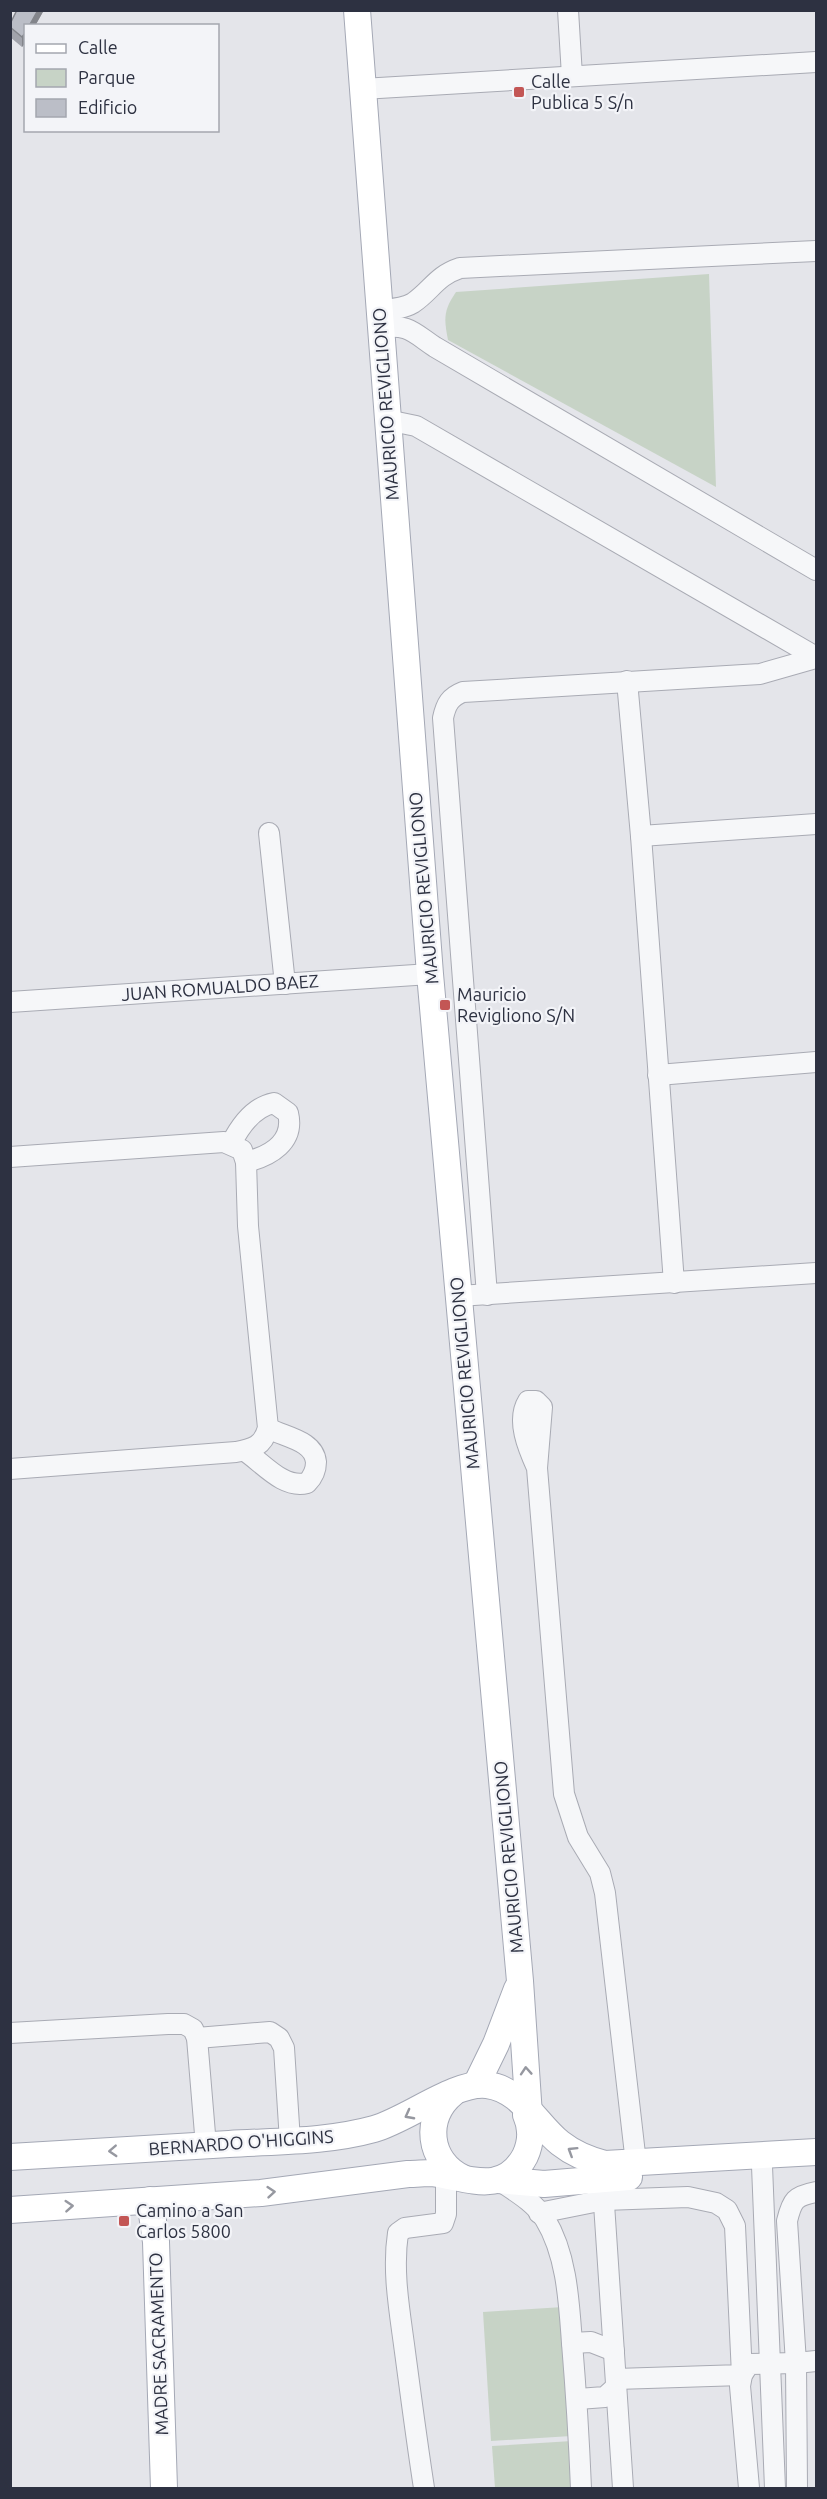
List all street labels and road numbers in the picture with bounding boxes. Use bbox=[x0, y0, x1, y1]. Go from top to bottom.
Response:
street label: MAURICIO REVIGLIONO bbox=[368, 307, 402, 501]
street label: MAURICIO REVIGLIONO bbox=[405, 791, 441, 985]
street label: JUAN ROMUALDO BAEZ bbox=[121, 970, 319, 1004]
street label: MAURICIO REVIGLIONO bbox=[446, 1276, 482, 1470]
street label: MAURICIO REVIGLIONO bbox=[490, 1760, 526, 1954]
street label: BERNARDO O'HIGGINS bbox=[148, 2126, 334, 2158]
street label: MADRE SACRAMENTO bbox=[145, 2252, 171, 2436]

